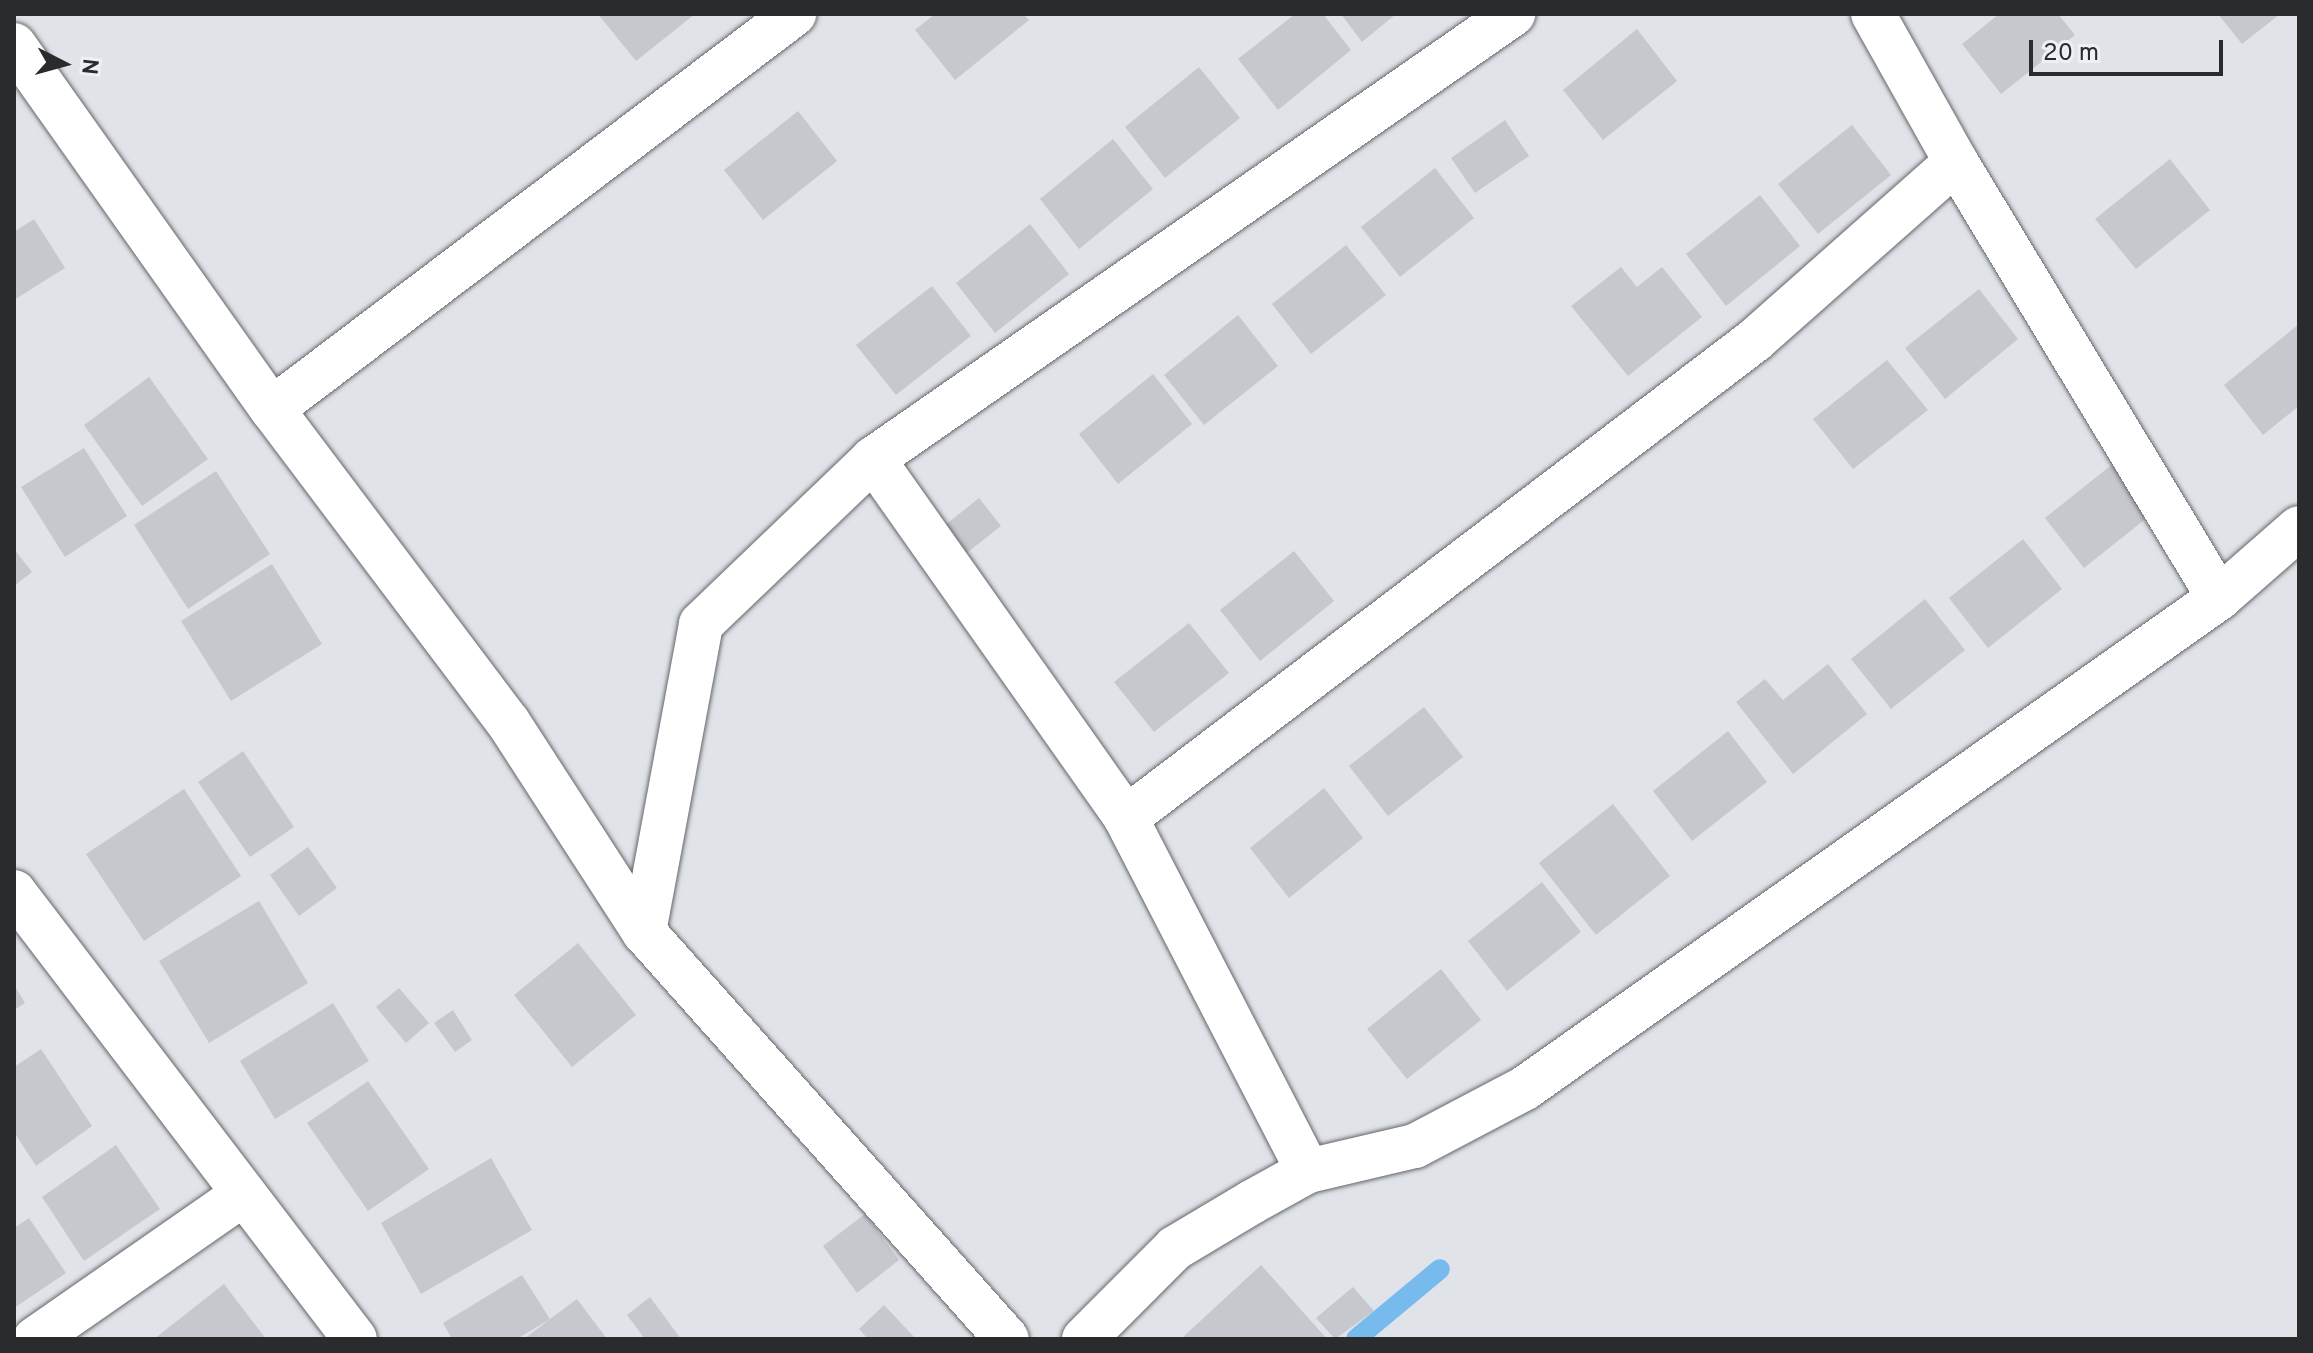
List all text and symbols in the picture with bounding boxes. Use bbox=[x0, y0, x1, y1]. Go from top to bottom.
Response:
north arrow bbox=[24, 24, 104, 104]
scale bar bbox=[2033, 24, 2227, 74]
text: 20 m bbox=[2043, 39, 2099, 69]
text: N bbox=[74, 57, 103, 76]

